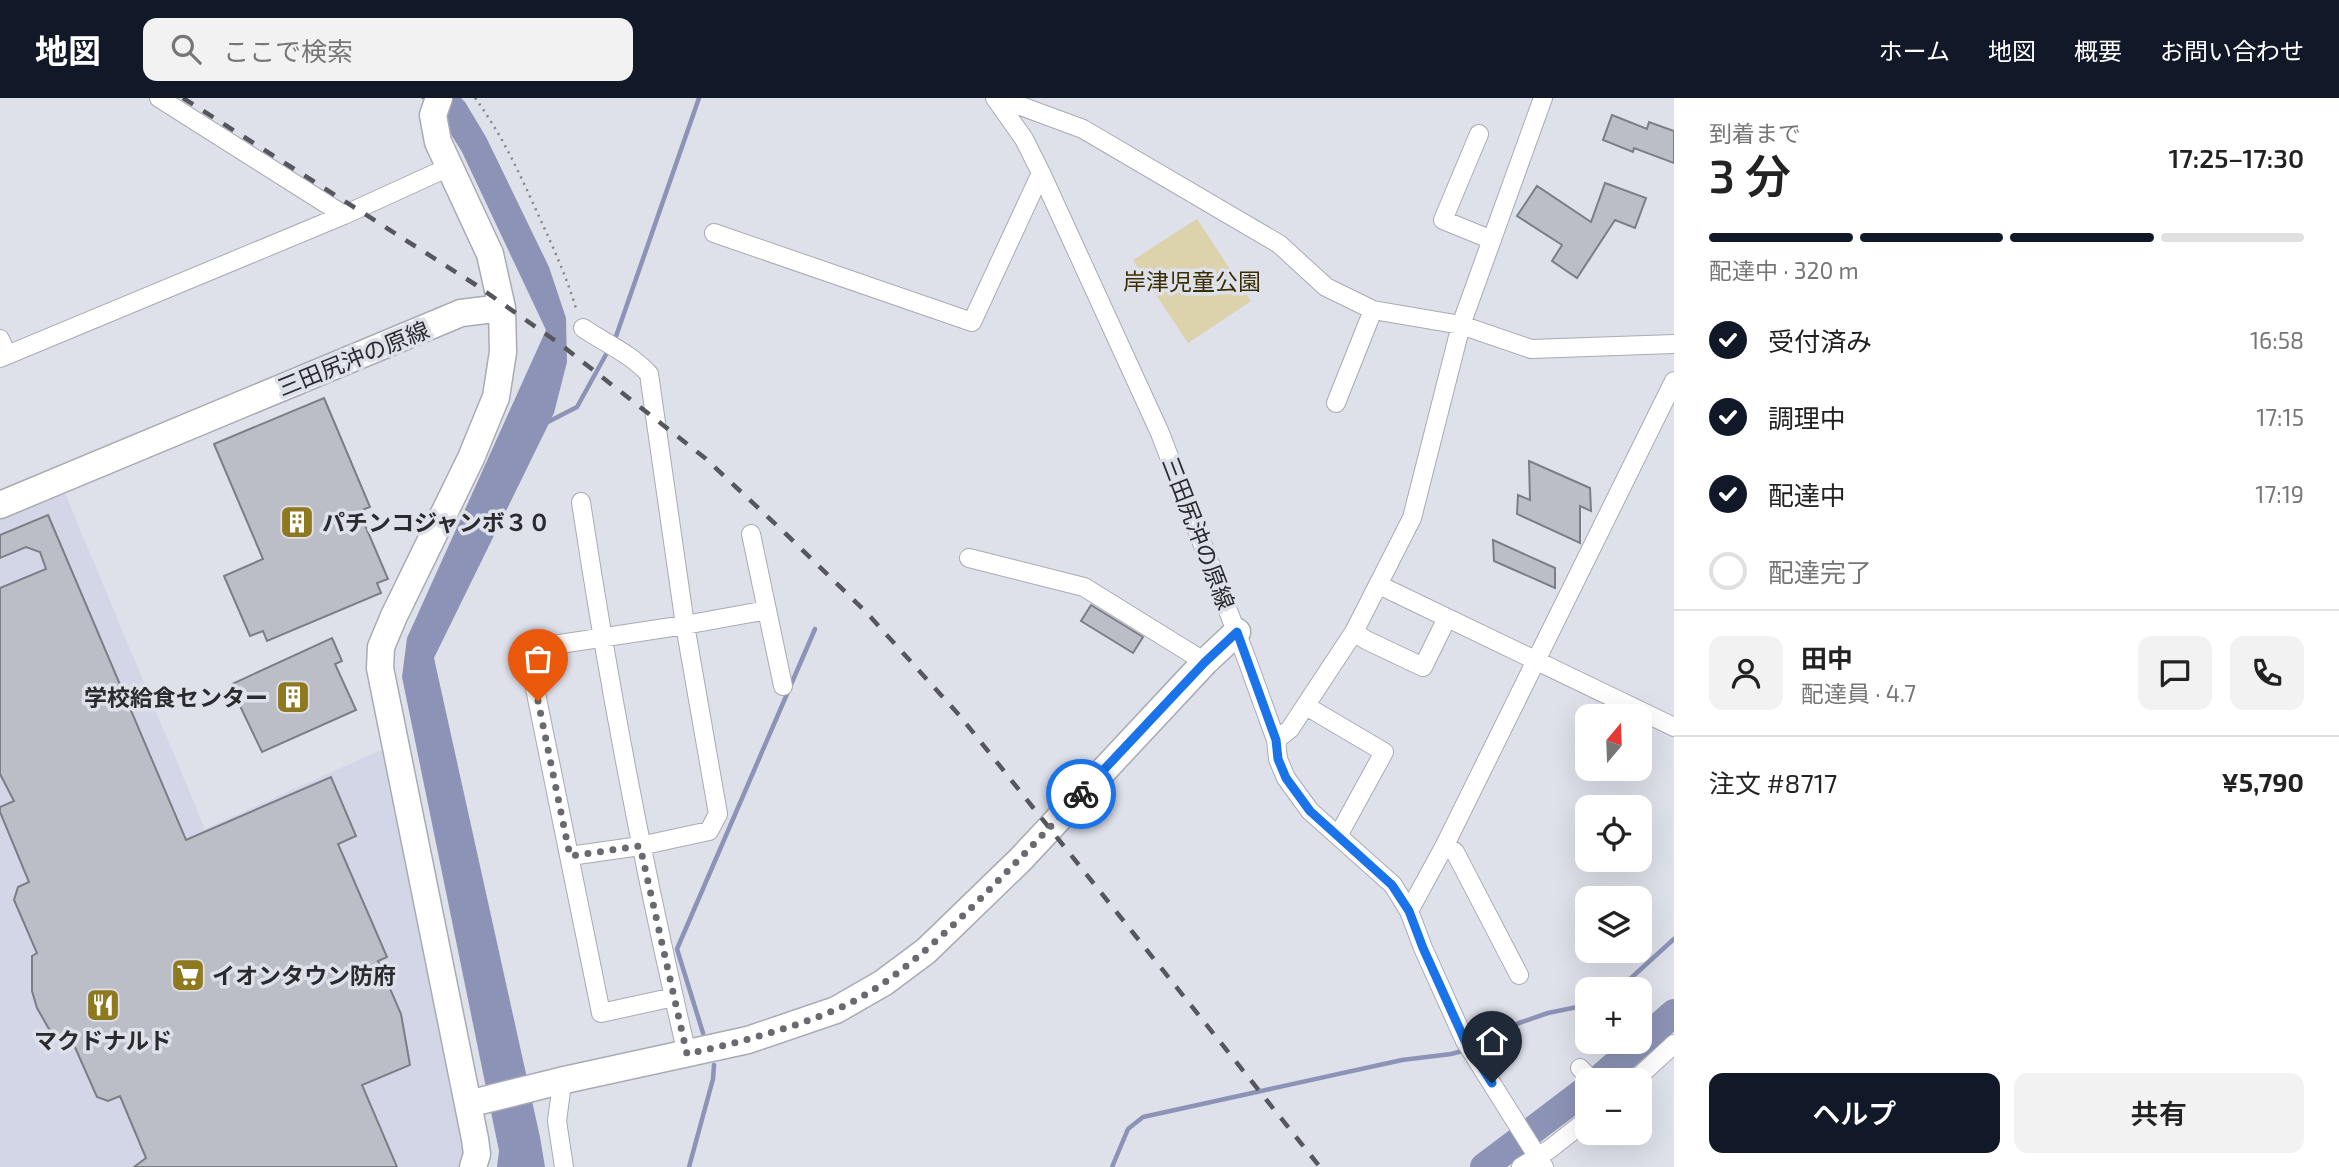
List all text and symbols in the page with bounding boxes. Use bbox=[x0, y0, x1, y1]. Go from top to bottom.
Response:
search box bbox=[143, 18, 633, 81]
text: 地図 bbox=[35, 30, 101, 70]
icon: search bbox=[167, 30, 205, 68]
text: ここで検索 bbox=[223, 35, 353, 66]
text: ホーム bbox=[1879, 36, 1950, 65]
text: 地図 bbox=[1988, 36, 2036, 65]
text: 概要 bbox=[2074, 36, 2122, 65]
text: お問い合わせ bbox=[2160, 36, 2304, 65]
text: 到着まで bbox=[1709, 119, 1801, 147]
text: 17:25–17:30 bbox=[2168, 142, 2304, 173]
text: 3 分 bbox=[1709, 147, 1791, 202]
text: 配達中 · 320 m bbox=[1709, 256, 1859, 284]
park label: 岸津児童公園 bbox=[1123, 267, 1261, 295]
street label: 三田尻沖の原線 bbox=[273, 315, 433, 401]
icon: check bbox=[1709, 321, 1747, 359]
text: 受付済み bbox=[1768, 325, 1872, 356]
text: 16:58 bbox=[2250, 326, 2304, 354]
icon: check bbox=[1709, 398, 1747, 436]
text: 調理中 bbox=[1768, 402, 1846, 433]
text: 17:15 bbox=[2256, 403, 2304, 431]
street label: 三田尻沖の原線 bbox=[1157, 453, 1241, 613]
icon: check bbox=[1709, 475, 1747, 513]
text: 配達中 bbox=[1768, 479, 1846, 510]
text: 17:19 bbox=[2255, 480, 2304, 508]
building icon: パチンコジャンボ３０ bbox=[278, 503, 316, 541]
place label: パチンコジャンボ３０ bbox=[322, 508, 551, 536]
text: 配達完了 bbox=[1768, 556, 1872, 587]
pin bbox=[508, 629, 568, 701]
button: person bbox=[1709, 636, 1783, 710]
button: chat bbox=[2138, 636, 2212, 710]
button: phone bbox=[2230, 636, 2304, 710]
icon: bag bbox=[519, 640, 557, 678]
text: 田中 bbox=[1801, 642, 1853, 673]
building icon: 学校給食センター bbox=[274, 678, 312, 716]
text: 配達員 · 4.7 bbox=[1801, 679, 1916, 707]
place label: 学校給食センター bbox=[84, 683, 268, 711]
north arrow bbox=[1575, 704, 1652, 780]
map controls bbox=[1575, 704, 1652, 1145]
courier bbox=[1046, 759, 1116, 829]
text: ¥5,790 bbox=[2221, 766, 2304, 797]
text: 注文 #8717 bbox=[1709, 767, 1837, 798]
icon: bike bbox=[1062, 775, 1100, 813]
button: locate bbox=[1575, 795, 1652, 872]
button: layers bbox=[1575, 886, 1652, 963]
supermarket icon: イオンタウン防府 bbox=[169, 956, 207, 994]
place label: イオンタウン防府 bbox=[212, 961, 396, 989]
button: + bbox=[1575, 977, 1652, 1054]
restaurant icon: マクドナルド bbox=[84, 986, 122, 1024]
pin bbox=[1462, 1011, 1522, 1083]
icon: home bbox=[1473, 1022, 1511, 1060]
place label: マクドナルド bbox=[34, 1026, 172, 1054]
button: − bbox=[1575, 1068, 1652, 1145]
button: ヘルプ bbox=[1709, 1073, 2000, 1153]
button: 共有 bbox=[2014, 1073, 2304, 1153]

